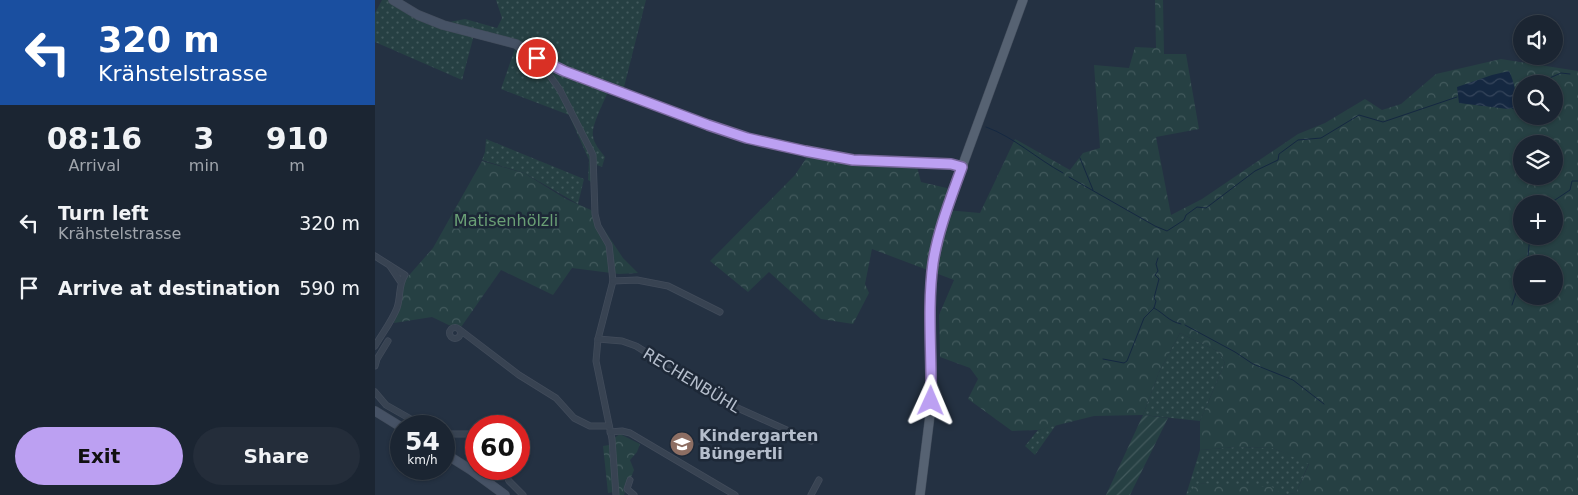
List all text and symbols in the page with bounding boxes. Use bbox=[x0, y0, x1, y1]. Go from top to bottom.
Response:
map controls bbox=[1513, 15, 1563, 305]
button: sound bbox=[1513, 15, 1563, 65]
icon: left bbox=[15, 20, 80, 85]
text: 320 m bbox=[98, 20, 220, 60]
pin bbox=[516, 37, 558, 79]
icon: arrive bbox=[523, 44, 551, 72]
text: Krähstelstrasse bbox=[98, 61, 268, 86]
button: search bbox=[1513, 75, 1563, 125]
text: 08:16 bbox=[47, 121, 142, 156]
text: 3 bbox=[193, 121, 214, 156]
text: 910 bbox=[266, 121, 328, 156]
button: layers bbox=[1513, 135, 1563, 185]
text: Arrival bbox=[68, 156, 120, 175]
text: min bbox=[189, 156, 219, 175]
text: m bbox=[289, 156, 305, 175]
button: + bbox=[1513, 195, 1563, 245]
text: Turn left bbox=[58, 202, 149, 224]
icon: left bbox=[15, 209, 43, 237]
park label: Matisenhölzli bbox=[454, 211, 558, 230]
text: 320 m bbox=[299, 212, 360, 234]
text: Krähstelstrasse bbox=[58, 224, 181, 243]
button: − bbox=[1513, 255, 1563, 305]
icon: arrive bbox=[15, 274, 43, 302]
text: Arrive at destination bbox=[58, 277, 280, 299]
text: 590 m bbox=[299, 277, 360, 299]
street label: RECHENBÜHL bbox=[640, 344, 744, 417]
position arrow bbox=[904, 374, 956, 426]
speed limit sign: 60 bbox=[465, 415, 530, 480]
place label: Kindergarten Büngertli bbox=[699, 426, 819, 463]
button: Exit bbox=[15, 427, 183, 485]
button: Share bbox=[193, 427, 360, 485]
text: 54 bbox=[405, 427, 440, 456]
school or university icon: Kindergarten Büngertli bbox=[669, 431, 695, 457]
text: km/h bbox=[407, 453, 438, 467]

